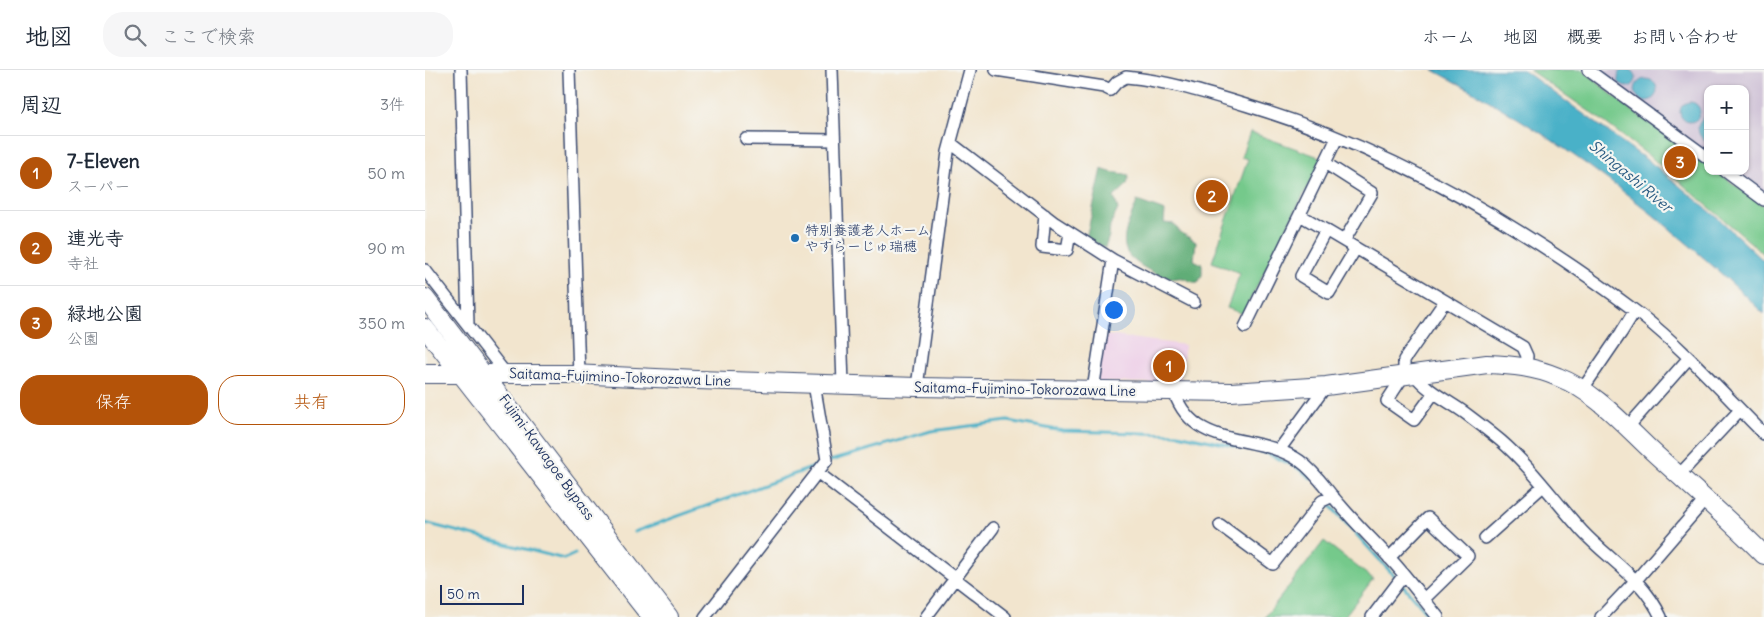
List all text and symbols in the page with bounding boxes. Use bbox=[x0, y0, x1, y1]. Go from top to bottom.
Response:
search box bbox=[103, 12, 453, 57]
text: 地図 bbox=[25, 21, 73, 51]
icon: search bbox=[121, 21, 149, 49]
text: ここで検索 bbox=[161, 24, 256, 48]
text: ホーム bbox=[1422, 25, 1475, 48]
text: 地図 bbox=[1503, 25, 1539, 48]
text: 概要 bbox=[1567, 25, 1603, 48]
text: お問い合わせ bbox=[1631, 25, 1739, 48]
map controls bbox=[1704, 85, 1749, 175]
button: + bbox=[1704, 85, 1749, 130]
text: 周辺 bbox=[20, 91, 62, 118]
text: 3件 bbox=[380, 94, 405, 114]
button: − bbox=[1704, 130, 1749, 175]
water label: Shingashi River bbox=[1586, 136, 1678, 218]
pin: 3 bbox=[1664, 143, 1696, 181]
text: 7-Eleven bbox=[67, 149, 140, 173]
text: 1 bbox=[33, 163, 39, 183]
text: 50 m bbox=[367, 163, 405, 183]
text: スーパー bbox=[67, 176, 130, 196]
pin: 2 bbox=[1196, 177, 1228, 215]
place label: 特別養護老人ホーム やすらーじゅ瑞穂 bbox=[805, 221, 930, 255]
text: 連光寺 bbox=[67, 226, 124, 250]
marker: 特別養護老人ホーム やすらーじゅ瑞穂 bbox=[789, 232, 801, 244]
text: 2 bbox=[32, 238, 40, 258]
text: 90 m bbox=[367, 238, 405, 258]
text: 寺社 bbox=[67, 253, 99, 273]
your location bbox=[1101, 297, 1127, 323]
text: 緑地公園 bbox=[67, 301, 143, 325]
text: 3 bbox=[31, 313, 41, 333]
text: 350 m bbox=[358, 313, 405, 333]
text: 公園 bbox=[67, 328, 99, 348]
pin: 1 bbox=[1153, 347, 1185, 385]
street label: Saitama-Fujimino-Tokorozawa Line bbox=[509, 364, 731, 390]
button: 保存 bbox=[20, 375, 208, 425]
button: 共有 bbox=[218, 375, 405, 425]
street label: Saitama-Fujimino-Tokorozawa Line bbox=[914, 378, 1136, 400]
street label: Fujimi-Kawagoe Bypass bbox=[495, 391, 599, 523]
scale bar bbox=[440, 582, 524, 605]
text: 50 m bbox=[447, 585, 480, 603]

